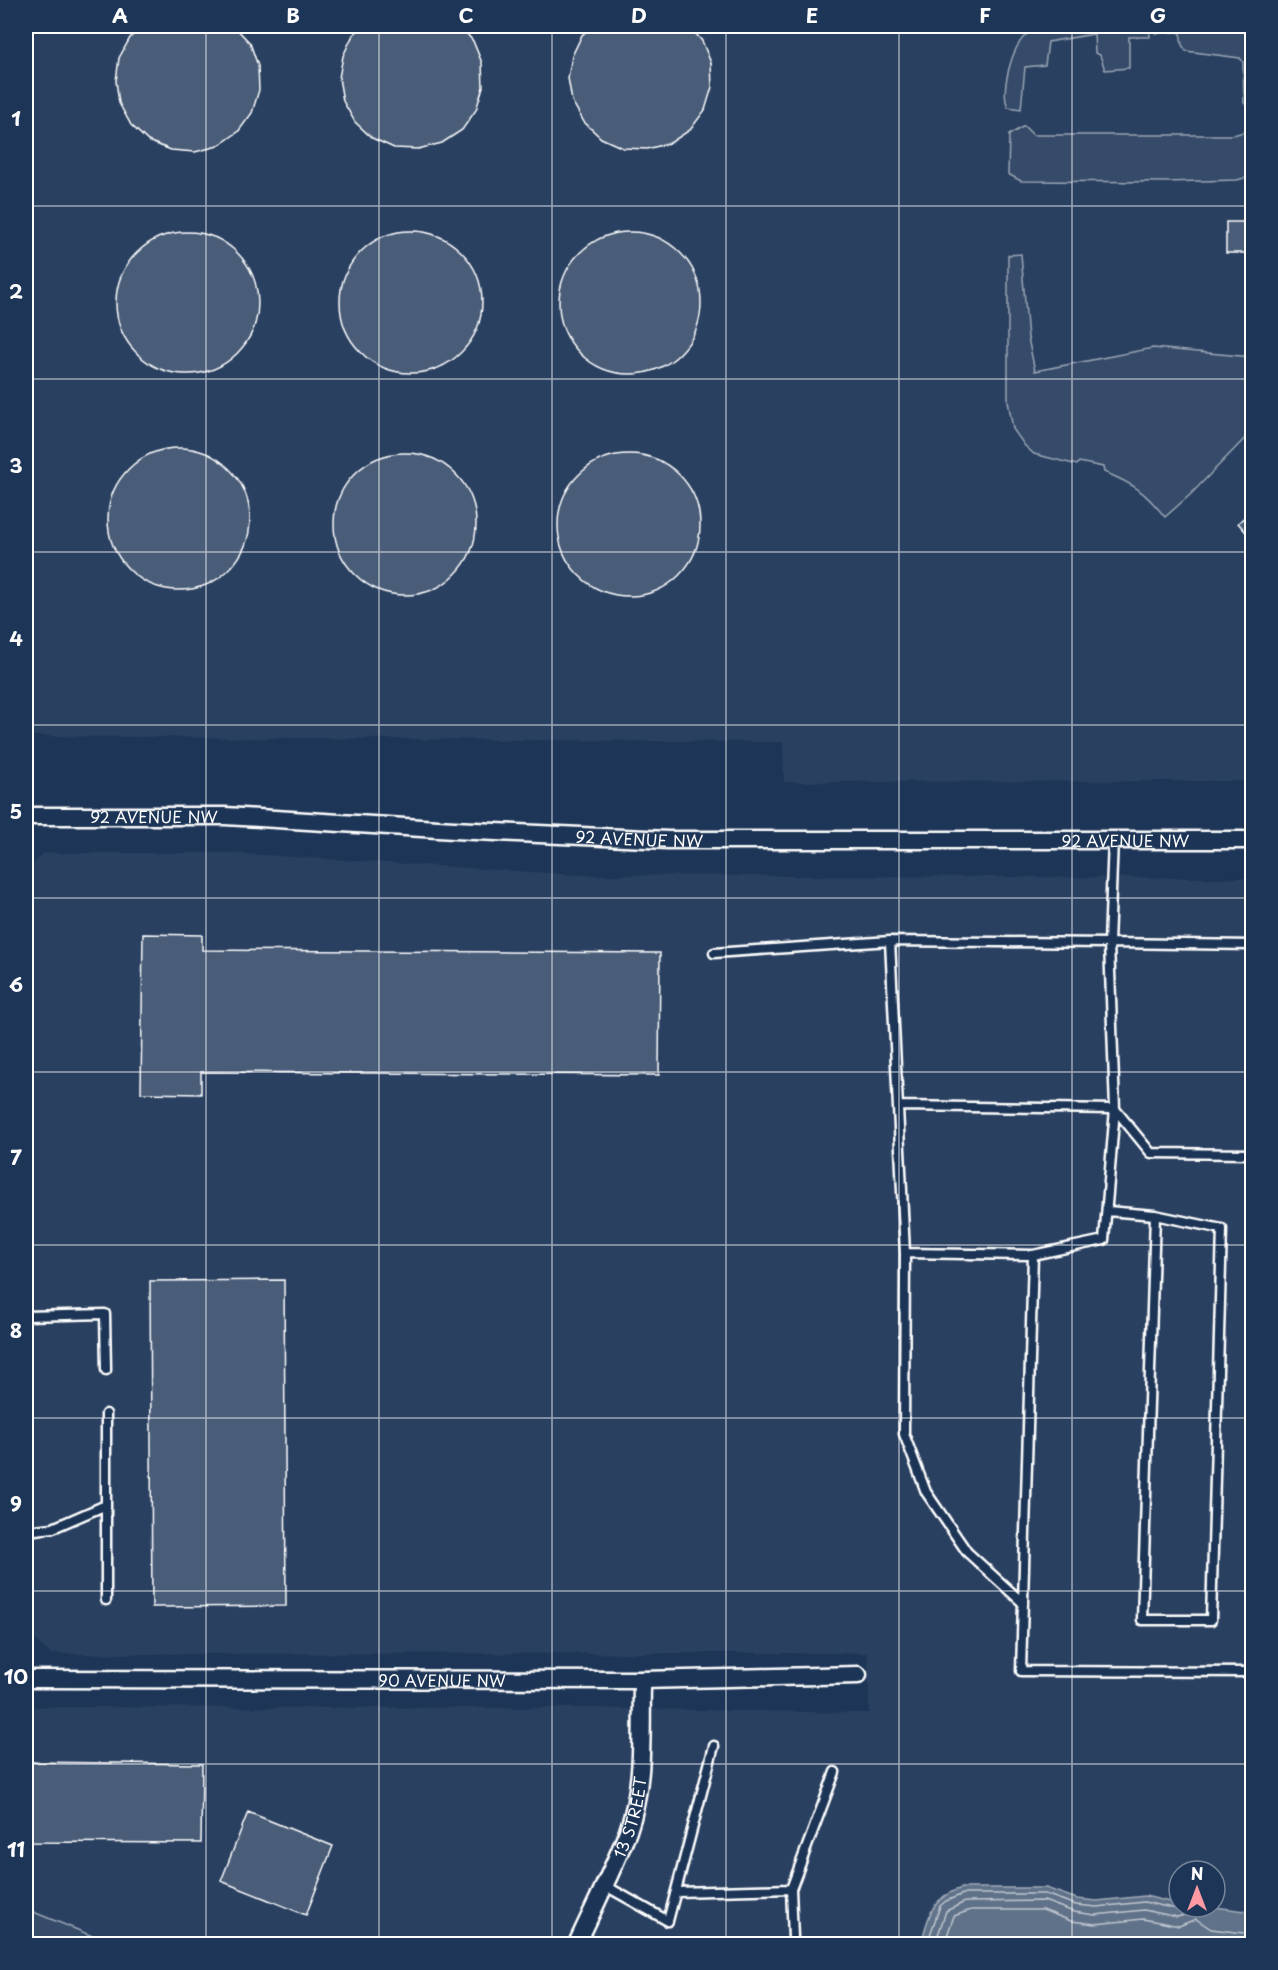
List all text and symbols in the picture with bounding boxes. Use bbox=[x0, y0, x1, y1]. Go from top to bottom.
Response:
text: A bbox=[112, 0, 128, 30]
text: B bbox=[286, 0, 300, 30]
text: C bbox=[458, 0, 474, 30]
text: D bbox=[631, 0, 647, 30]
text: E bbox=[806, 0, 818, 30]
text: F bbox=[979, 0, 991, 30]
text: G bbox=[1150, 0, 1166, 30]
text: 1 bbox=[11, 103, 21, 133]
text: 2 bbox=[9, 276, 23, 306]
text: 3 bbox=[9, 450, 23, 480]
text: 4 bbox=[9, 623, 23, 653]
text: 5 bbox=[10, 796, 22, 826]
street label: 92 AVENUE NW bbox=[90, 804, 218, 828]
street label: 92 AVENUE NW bbox=[575, 824, 703, 852]
street label: 92 AVENUE NW bbox=[1062, 828, 1189, 852]
text: 6 bbox=[9, 969, 23, 999]
text: 7 bbox=[10, 1142, 22, 1172]
text: 8 bbox=[10, 1315, 22, 1345]
text: 9 bbox=[10, 1488, 22, 1518]
text: 10 bbox=[4, 1661, 28, 1691]
street label: 90 AVENUE NW bbox=[378, 1668, 506, 1692]
street label: 13 STREET bbox=[606, 1775, 651, 1861]
text: 11 bbox=[7, 1834, 25, 1864]
north arrow bbox=[1167, 1859, 1227, 1919]
text: N bbox=[1191, 1861, 1203, 1885]

